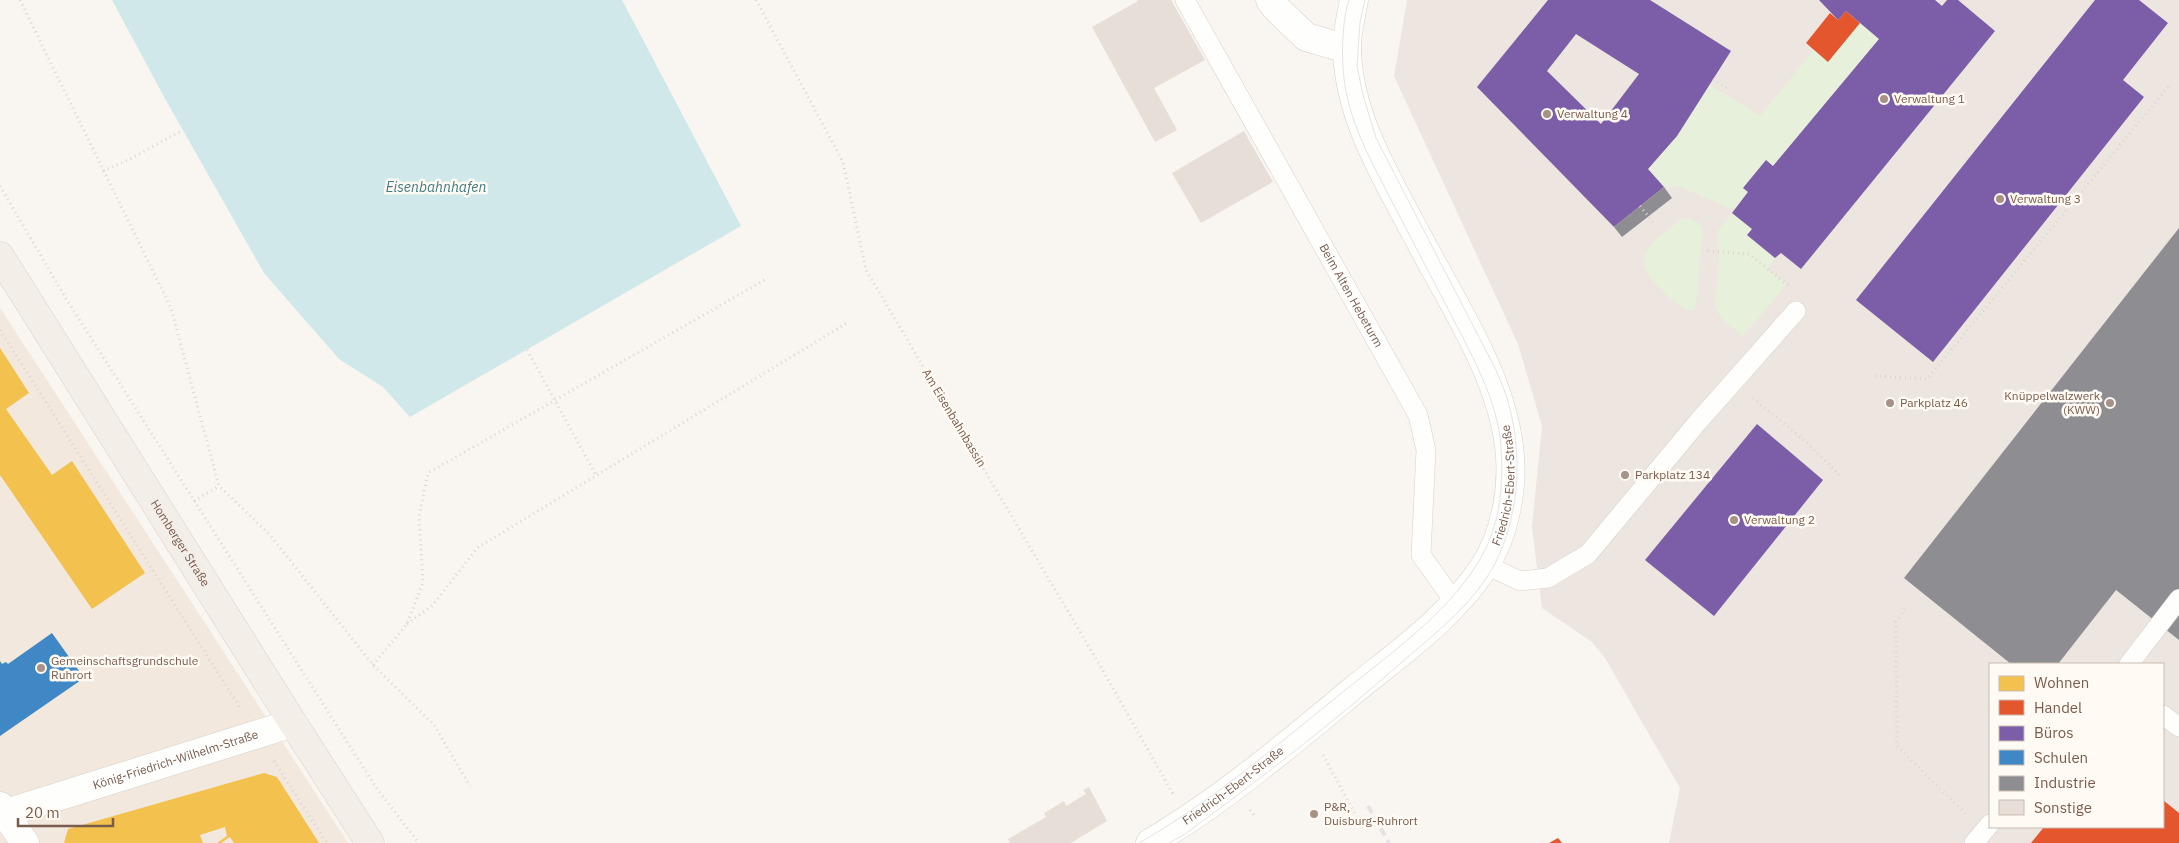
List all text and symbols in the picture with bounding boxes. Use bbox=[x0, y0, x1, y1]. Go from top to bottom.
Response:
place label: Verwaltung 1 bbox=[1894, 91, 1965, 106]
marker: Verwaltung 1 bbox=[1878, 93, 1890, 105]
place label: Verwaltung 4 bbox=[1557, 106, 1628, 121]
marker: Verwaltung 4 bbox=[1541, 108, 1553, 120]
water label: Eisenbahnhafen bbox=[386, 178, 486, 196]
place label: Verwaltung 3 bbox=[2010, 191, 2081, 206]
marker: Verwaltung 3 bbox=[1994, 193, 2006, 205]
street label: Beim Alten Hebeturm bbox=[1316, 241, 1387, 350]
street label: Am Eisenbahnbassin bbox=[919, 366, 990, 470]
place label: Knüppelwalzwerk (KWW) bbox=[2004, 388, 2101, 417]
place label: Parkplatz 46 bbox=[1900, 395, 1968, 410]
marker: Parkplatz 46 bbox=[1884, 397, 1896, 409]
marker: Knüppelwalzwerk (KWW) bbox=[2104, 397, 2116, 409]
street label: Friedrich-Ebert-Straße bbox=[1488, 423, 1517, 548]
place label: Parkplatz 134 bbox=[1635, 467, 1710, 482]
marker: Parkplatz 134 bbox=[1619, 469, 1631, 481]
street label: Homberger Straße bbox=[148, 497, 214, 589]
place label: Verwaltung 2 bbox=[1744, 512, 1815, 527]
marker: Verwaltung 2 bbox=[1728, 514, 1740, 526]
place label: Gemeinschaftsgrundschule Ruhrort bbox=[51, 653, 199, 682]
marker: Gemeinschaftsgrundschule Ruhrort bbox=[35, 662, 47, 674]
legend bbox=[1989, 663, 2164, 828]
text: Wohnen bbox=[2034, 673, 2089, 692]
text: Handel bbox=[2034, 698, 2082, 717]
text: Büros bbox=[2034, 723, 2073, 742]
street label: König-Friedrich-Wilhelm-Straße bbox=[91, 726, 260, 792]
street label: Friedrich-Ebert-Straße bbox=[1179, 743, 1287, 828]
text: Schulen bbox=[2034, 748, 2088, 767]
text: Industrie bbox=[2034, 773, 2096, 792]
scale bar bbox=[18, 796, 112, 828]
text: Sonstige bbox=[2034, 798, 2092, 817]
place label: P&R, Duisburg-Ruhrort bbox=[1324, 799, 1418, 828]
text: 20 m bbox=[25, 803, 60, 822]
marker: P&R, Duisburg-Ruhrort bbox=[1308, 808, 1320, 820]

